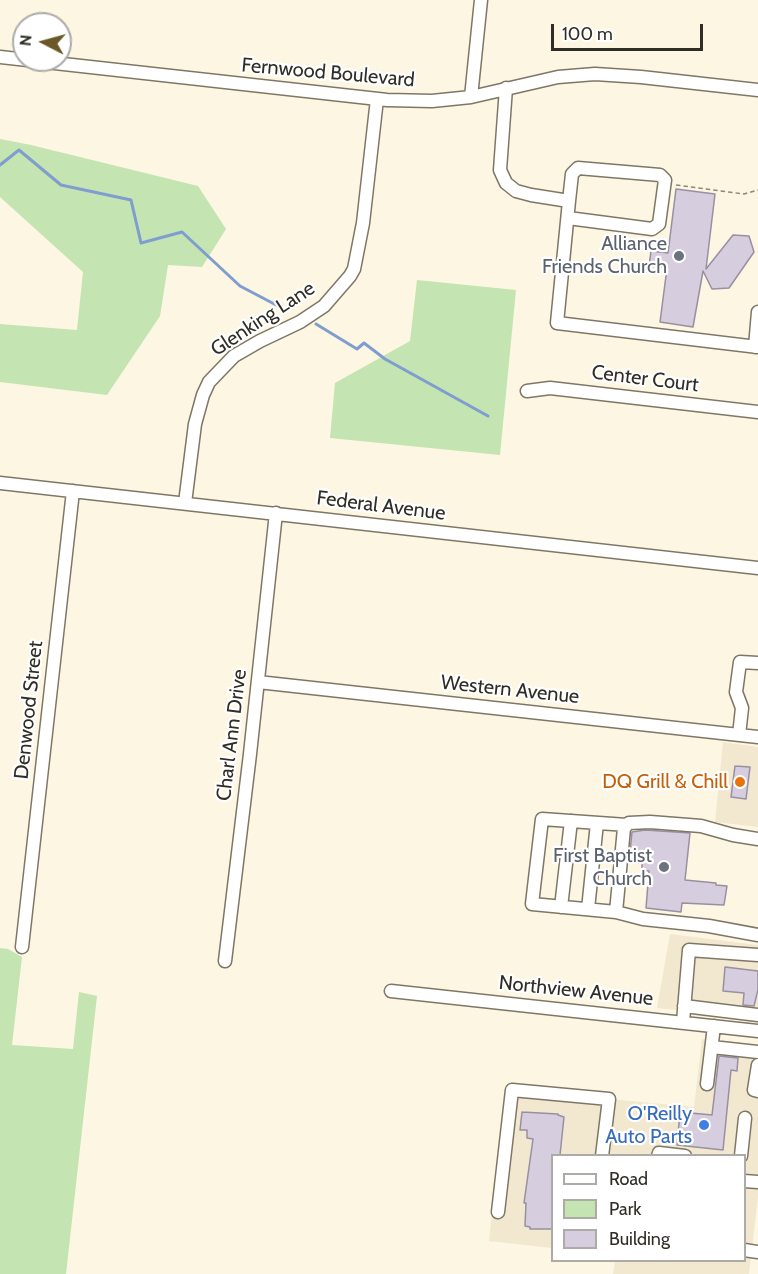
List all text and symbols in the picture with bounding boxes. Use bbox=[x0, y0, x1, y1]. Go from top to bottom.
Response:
north arrow bbox=[12, 12, 72, 72]
scale bar bbox=[554, 12, 706, 50]
text: 100 m bbox=[562, 23, 613, 45]
text: N bbox=[16, 34, 36, 47]
street label: Fernwood Boulevard bbox=[240, 53, 416, 93]
place label: Alliance Friends Church bbox=[542, 232, 667, 279]
marker: Alliance Friends Church bbox=[672, 249, 686, 263]
street label: Glenking Lane bbox=[206, 276, 320, 362]
street label: Center Court bbox=[590, 361, 700, 397]
street label: Federal Avenue bbox=[315, 486, 447, 526]
street label: Denwood Street bbox=[10, 640, 48, 780]
street label: Charl Ann Drive bbox=[212, 668, 252, 802]
street label: Western Avenue bbox=[440, 671, 580, 709]
place label: DQ Grill & Chill bbox=[602, 770, 728, 794]
marker: DQ Grill & Chill bbox=[733, 775, 747, 789]
place label: First Baptist Church bbox=[553, 844, 652, 891]
marker: First Baptist Church bbox=[657, 860, 671, 874]
street label: Northview Avenue bbox=[498, 971, 654, 1011]
place label: O'Reilly Auto Parts bbox=[605, 1102, 692, 1149]
marker: O'Reilly Auto Parts bbox=[697, 1118, 711, 1132]
legend bbox=[551, 1154, 746, 1262]
text: Road bbox=[609, 1168, 648, 1190]
text: Park bbox=[609, 1198, 641, 1220]
text: Building bbox=[609, 1228, 670, 1250]

